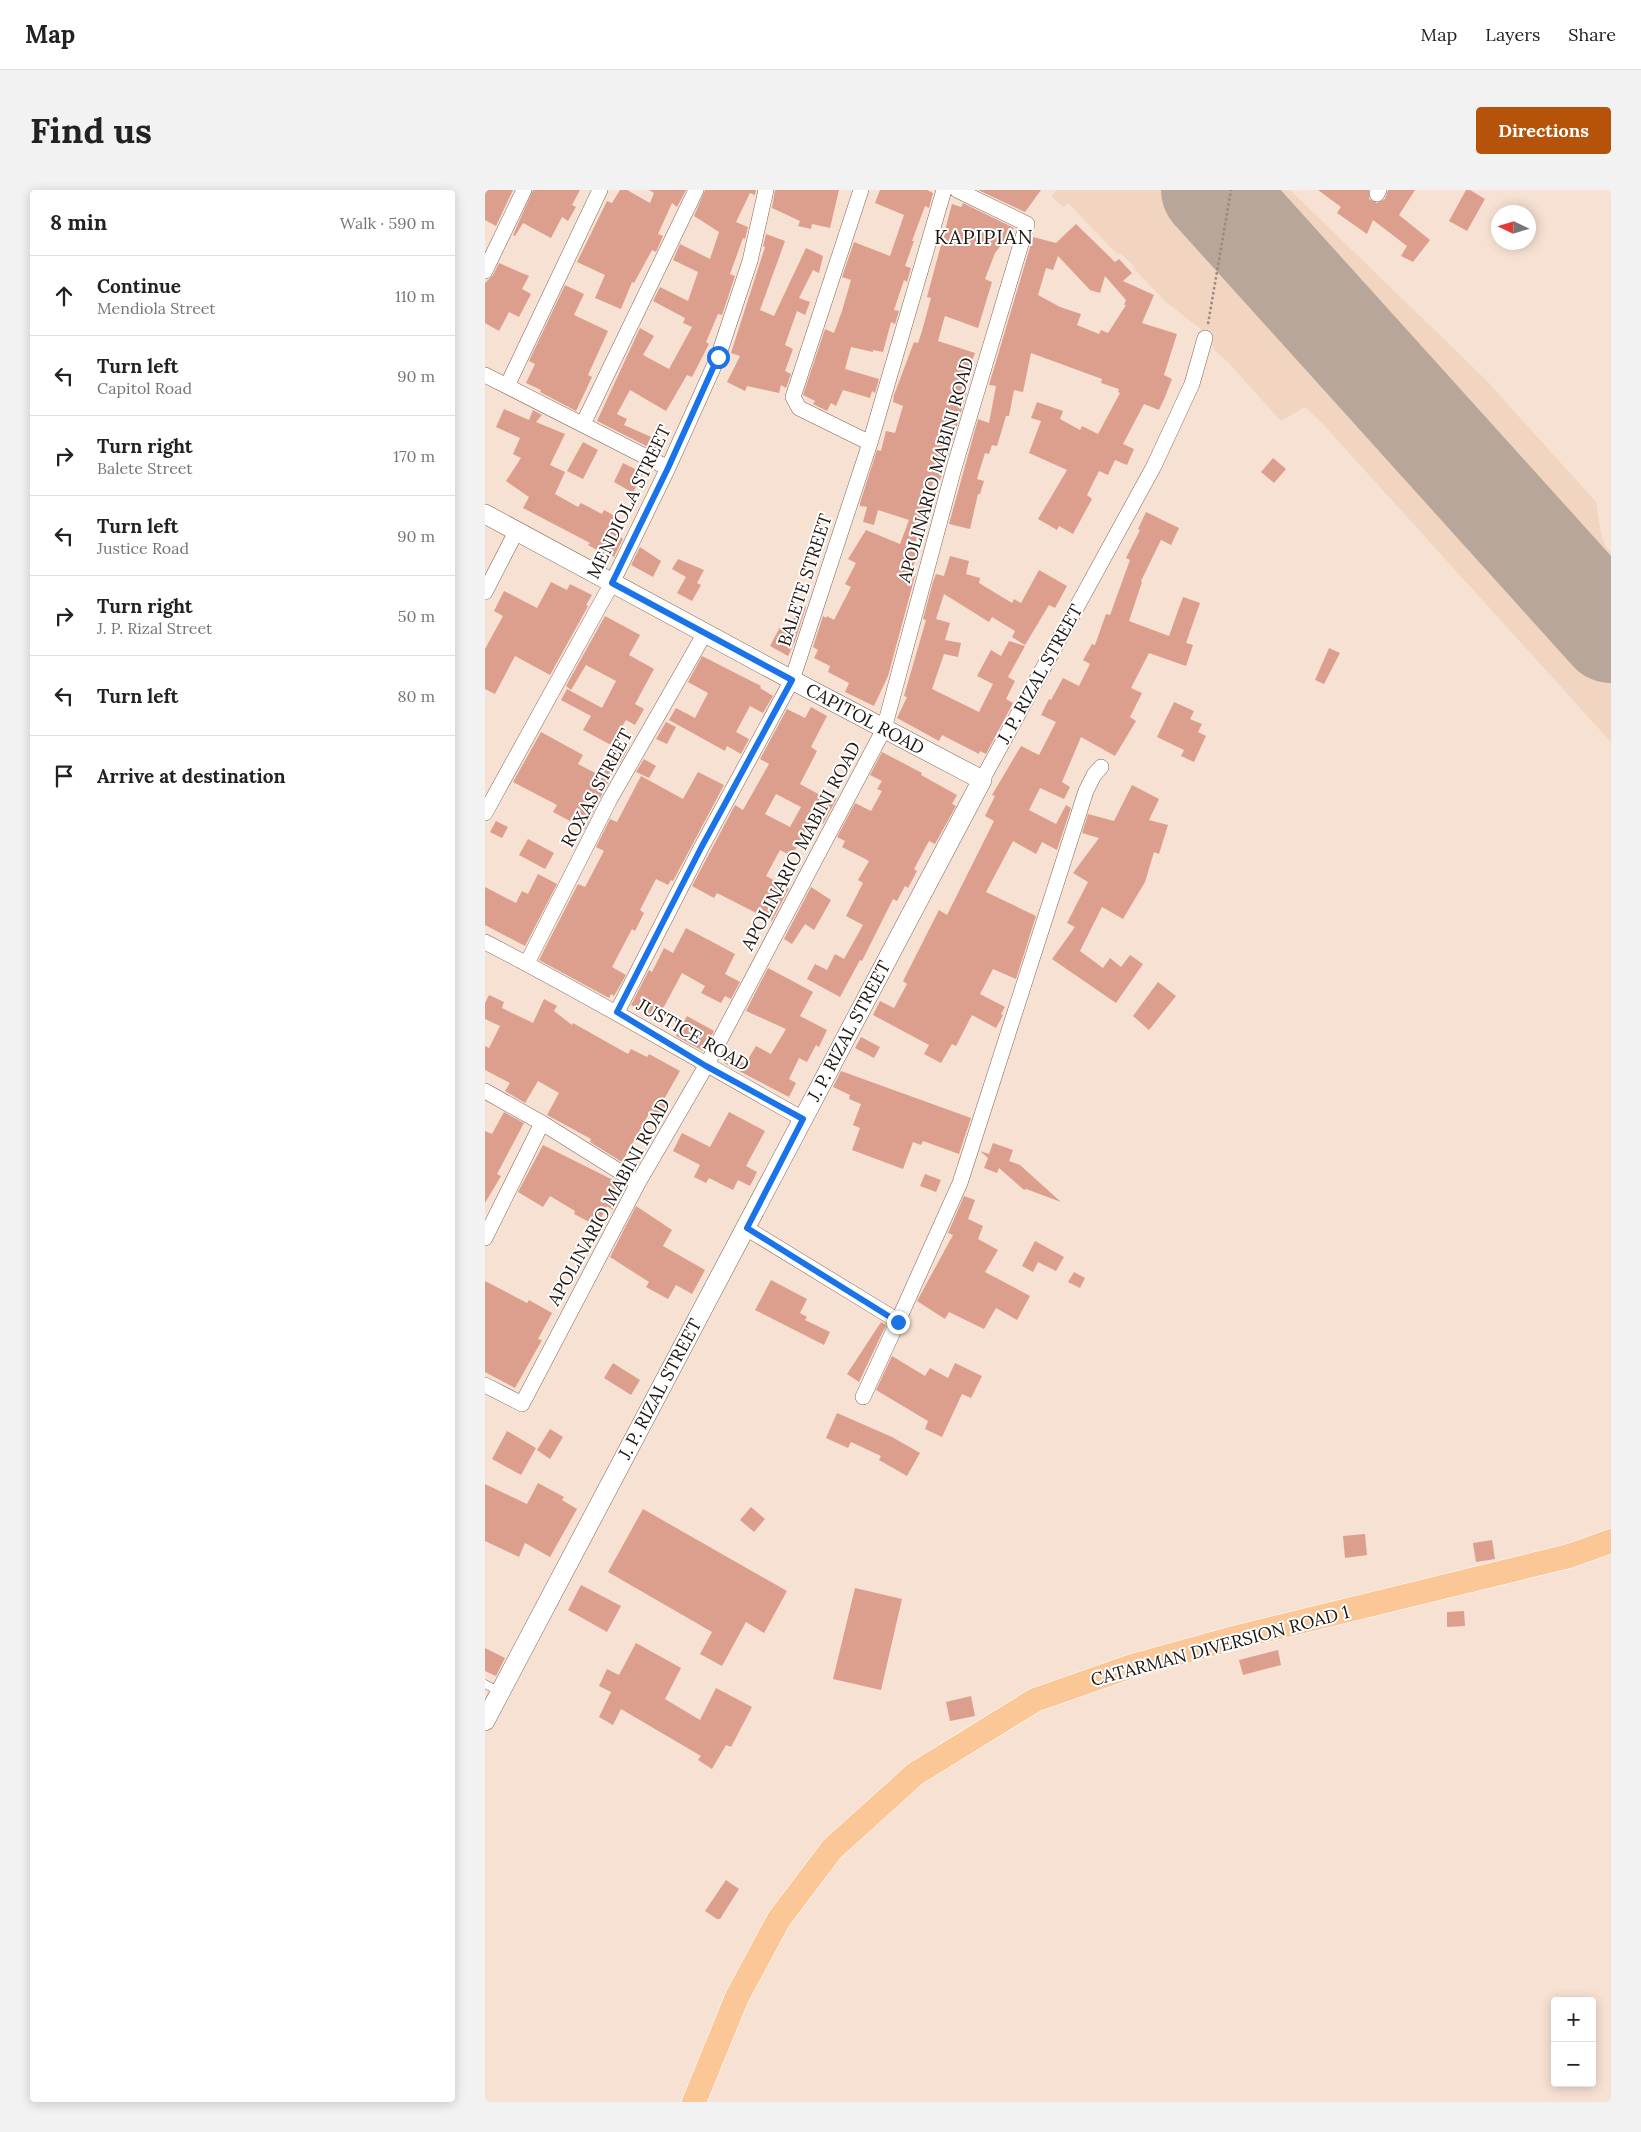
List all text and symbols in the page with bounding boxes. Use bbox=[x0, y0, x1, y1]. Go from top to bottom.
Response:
text: Map bbox=[25, 19, 75, 50]
text: Map bbox=[1421, 23, 1457, 46]
text: Layers bbox=[1485, 23, 1540, 46]
text: Share bbox=[1568, 23, 1616, 46]
button: Directions bbox=[1476, 107, 1611, 154]
text: Find us bbox=[30, 108, 152, 153]
north arrow bbox=[1491, 205, 1536, 250]
text: 8 min bbox=[50, 209, 107, 236]
text: Walk · 590 m bbox=[340, 213, 435, 233]
district label: KAPIPIAN bbox=[934, 224, 1034, 249]
text: Continue bbox=[97, 274, 181, 298]
icon: ahead bbox=[50, 282, 78, 310]
text: 110 m bbox=[395, 286, 435, 306]
text: Mendiola Street bbox=[97, 298, 216, 318]
route start bbox=[707, 346, 730, 369]
text: Turn left bbox=[97, 354, 178, 378]
street label: APOLINARIO MABINI ROAD bbox=[892, 355, 979, 586]
icon: left bbox=[50, 362, 78, 390]
text: 90 m bbox=[397, 366, 435, 386]
text: Capitol Road bbox=[97, 378, 192, 398]
street label: MENDIOLA STREET bbox=[581, 421, 676, 582]
text: Turn right bbox=[97, 434, 193, 458]
icon: right bbox=[50, 442, 78, 470]
text: 170 m bbox=[393, 446, 435, 466]
text: Balete Street bbox=[97, 458, 193, 478]
street label: BALETE STREET bbox=[772, 510, 837, 649]
text: Turn left bbox=[97, 514, 178, 538]
icon: left bbox=[50, 522, 78, 550]
text: 90 m bbox=[397, 526, 435, 546]
text: Justice Road bbox=[97, 538, 189, 558]
text: Turn right bbox=[97, 594, 193, 618]
street label: J. P. RIZAL STREET bbox=[991, 600, 1088, 748]
icon: right bbox=[50, 602, 78, 630]
text: 50 m bbox=[398, 606, 435, 626]
text: J. P. Rizal Street bbox=[97, 618, 212, 638]
street label: CAPITOL ROAD bbox=[802, 678, 929, 760]
icon: left bbox=[50, 682, 78, 710]
text: Turn left bbox=[97, 684, 178, 708]
text: 80 m bbox=[398, 686, 435, 706]
street label: ROXAS STREET bbox=[556, 724, 638, 851]
street label: APOLINARIO MABINI ROAD bbox=[735, 737, 865, 955]
icon: arrive bbox=[50, 762, 78, 790]
text: Arrive at destination bbox=[97, 764, 286, 788]
street label: J. P. RIZAL STREET bbox=[801, 956, 895, 1106]
street label: JUSTICE ROAD bbox=[632, 993, 754, 1076]
street label: APOLINARIO MABINI ROAD bbox=[541, 1094, 675, 1310]
route end bbox=[887, 1311, 910, 1334]
street label: J. P. RIZAL STREET bbox=[612, 1314, 706, 1464]
street label: CATARMAN DIVERSION ROAD 1 bbox=[1088, 1600, 1352, 1691]
map controls bbox=[1551, 1997, 1596, 2087]
button: + bbox=[1551, 1997, 1596, 2042]
button: − bbox=[1551, 2042, 1596, 2087]

